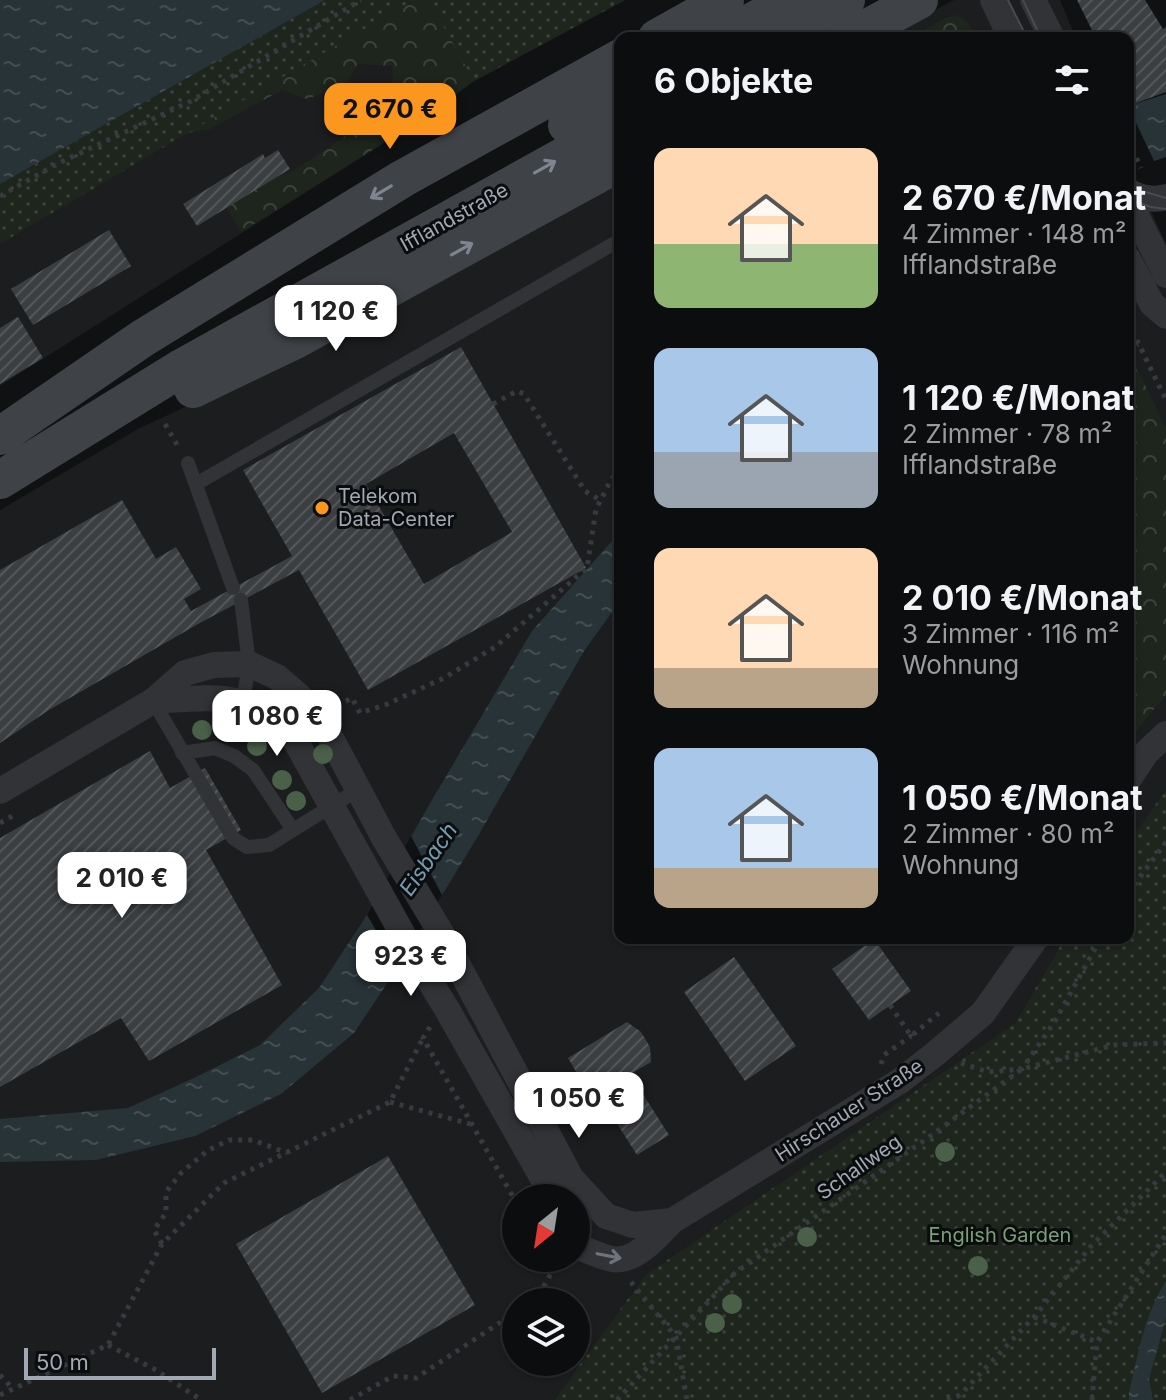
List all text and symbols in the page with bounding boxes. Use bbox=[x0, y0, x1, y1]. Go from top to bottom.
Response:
icon: filters bbox=[1050, 58, 1094, 102]
text: 6 Objekte bbox=[654, 60, 813, 101]
pin: 2 670 € bbox=[316, 83, 464, 151]
text: 2 670 € bbox=[342, 93, 438, 124]
one-way arrow bbox=[532, 159, 556, 174]
text: 2 670 €/Monat bbox=[902, 177, 1146, 218]
street label: Ifflandstraße bbox=[396, 178, 512, 256]
icon: home bbox=[718, 180, 814, 276]
one-way arrow bbox=[370, 185, 393, 201]
text: 4 Zimmer · 148 m² bbox=[902, 218, 1126, 249]
one-way arrow bbox=[449, 241, 473, 257]
text: Ifflandstraße bbox=[902, 249, 1057, 280]
pin: 1 120 € bbox=[262, 285, 410, 353]
text: 1 120 € bbox=[293, 295, 379, 326]
text: 1 120 €/Monat bbox=[902, 377, 1134, 418]
icon: home bbox=[718, 380, 814, 476]
text: 2 Zimmer · 78 m² bbox=[902, 418, 1112, 449]
text: Ifflandstraße bbox=[902, 449, 1057, 480]
place label: Telekom Data-Center bbox=[338, 484, 455, 531]
marker: Telekom Data-Center bbox=[313, 499, 331, 517]
text: 2 010 €/Monat bbox=[902, 577, 1142, 618]
icon: home bbox=[718, 580, 814, 676]
text: 3 Zimmer · 116 m² bbox=[902, 618, 1119, 649]
text: Wohnung bbox=[902, 649, 1019, 680]
pin: 1 080 € bbox=[203, 690, 351, 758]
text: 1 080 € bbox=[230, 700, 324, 731]
text: 1 050 €/Monat bbox=[902, 777, 1143, 818]
icon: home bbox=[718, 780, 814, 876]
water label: Eisbach bbox=[394, 818, 462, 900]
text: 2 Zimmer · 80 m² bbox=[902, 818, 1115, 849]
text: Wohnung bbox=[902, 849, 1019, 880]
pin: 2 010 € bbox=[48, 852, 196, 920]
text: 2 010 € bbox=[76, 862, 168, 893]
pin: 923 € bbox=[355, 930, 467, 998]
text: 923 € bbox=[374, 940, 448, 971]
street label: Hirschauer Straße bbox=[771, 1053, 927, 1167]
pin: 1 050 € bbox=[505, 1072, 653, 1140]
text: 1 050 € bbox=[532, 1082, 626, 1113]
street label: Schallweg bbox=[812, 1129, 906, 1205]
north arrow bbox=[502, 1184, 590, 1272]
map controls bbox=[502, 1184, 590, 1376]
park label: English Garden bbox=[929, 1223, 1071, 1247]
one-way arrow bbox=[596, 1249, 621, 1264]
button: layers bbox=[502, 1288, 590, 1376]
scale bar bbox=[24, 1344, 216, 1380]
text: 50 m bbox=[36, 1349, 89, 1375]

